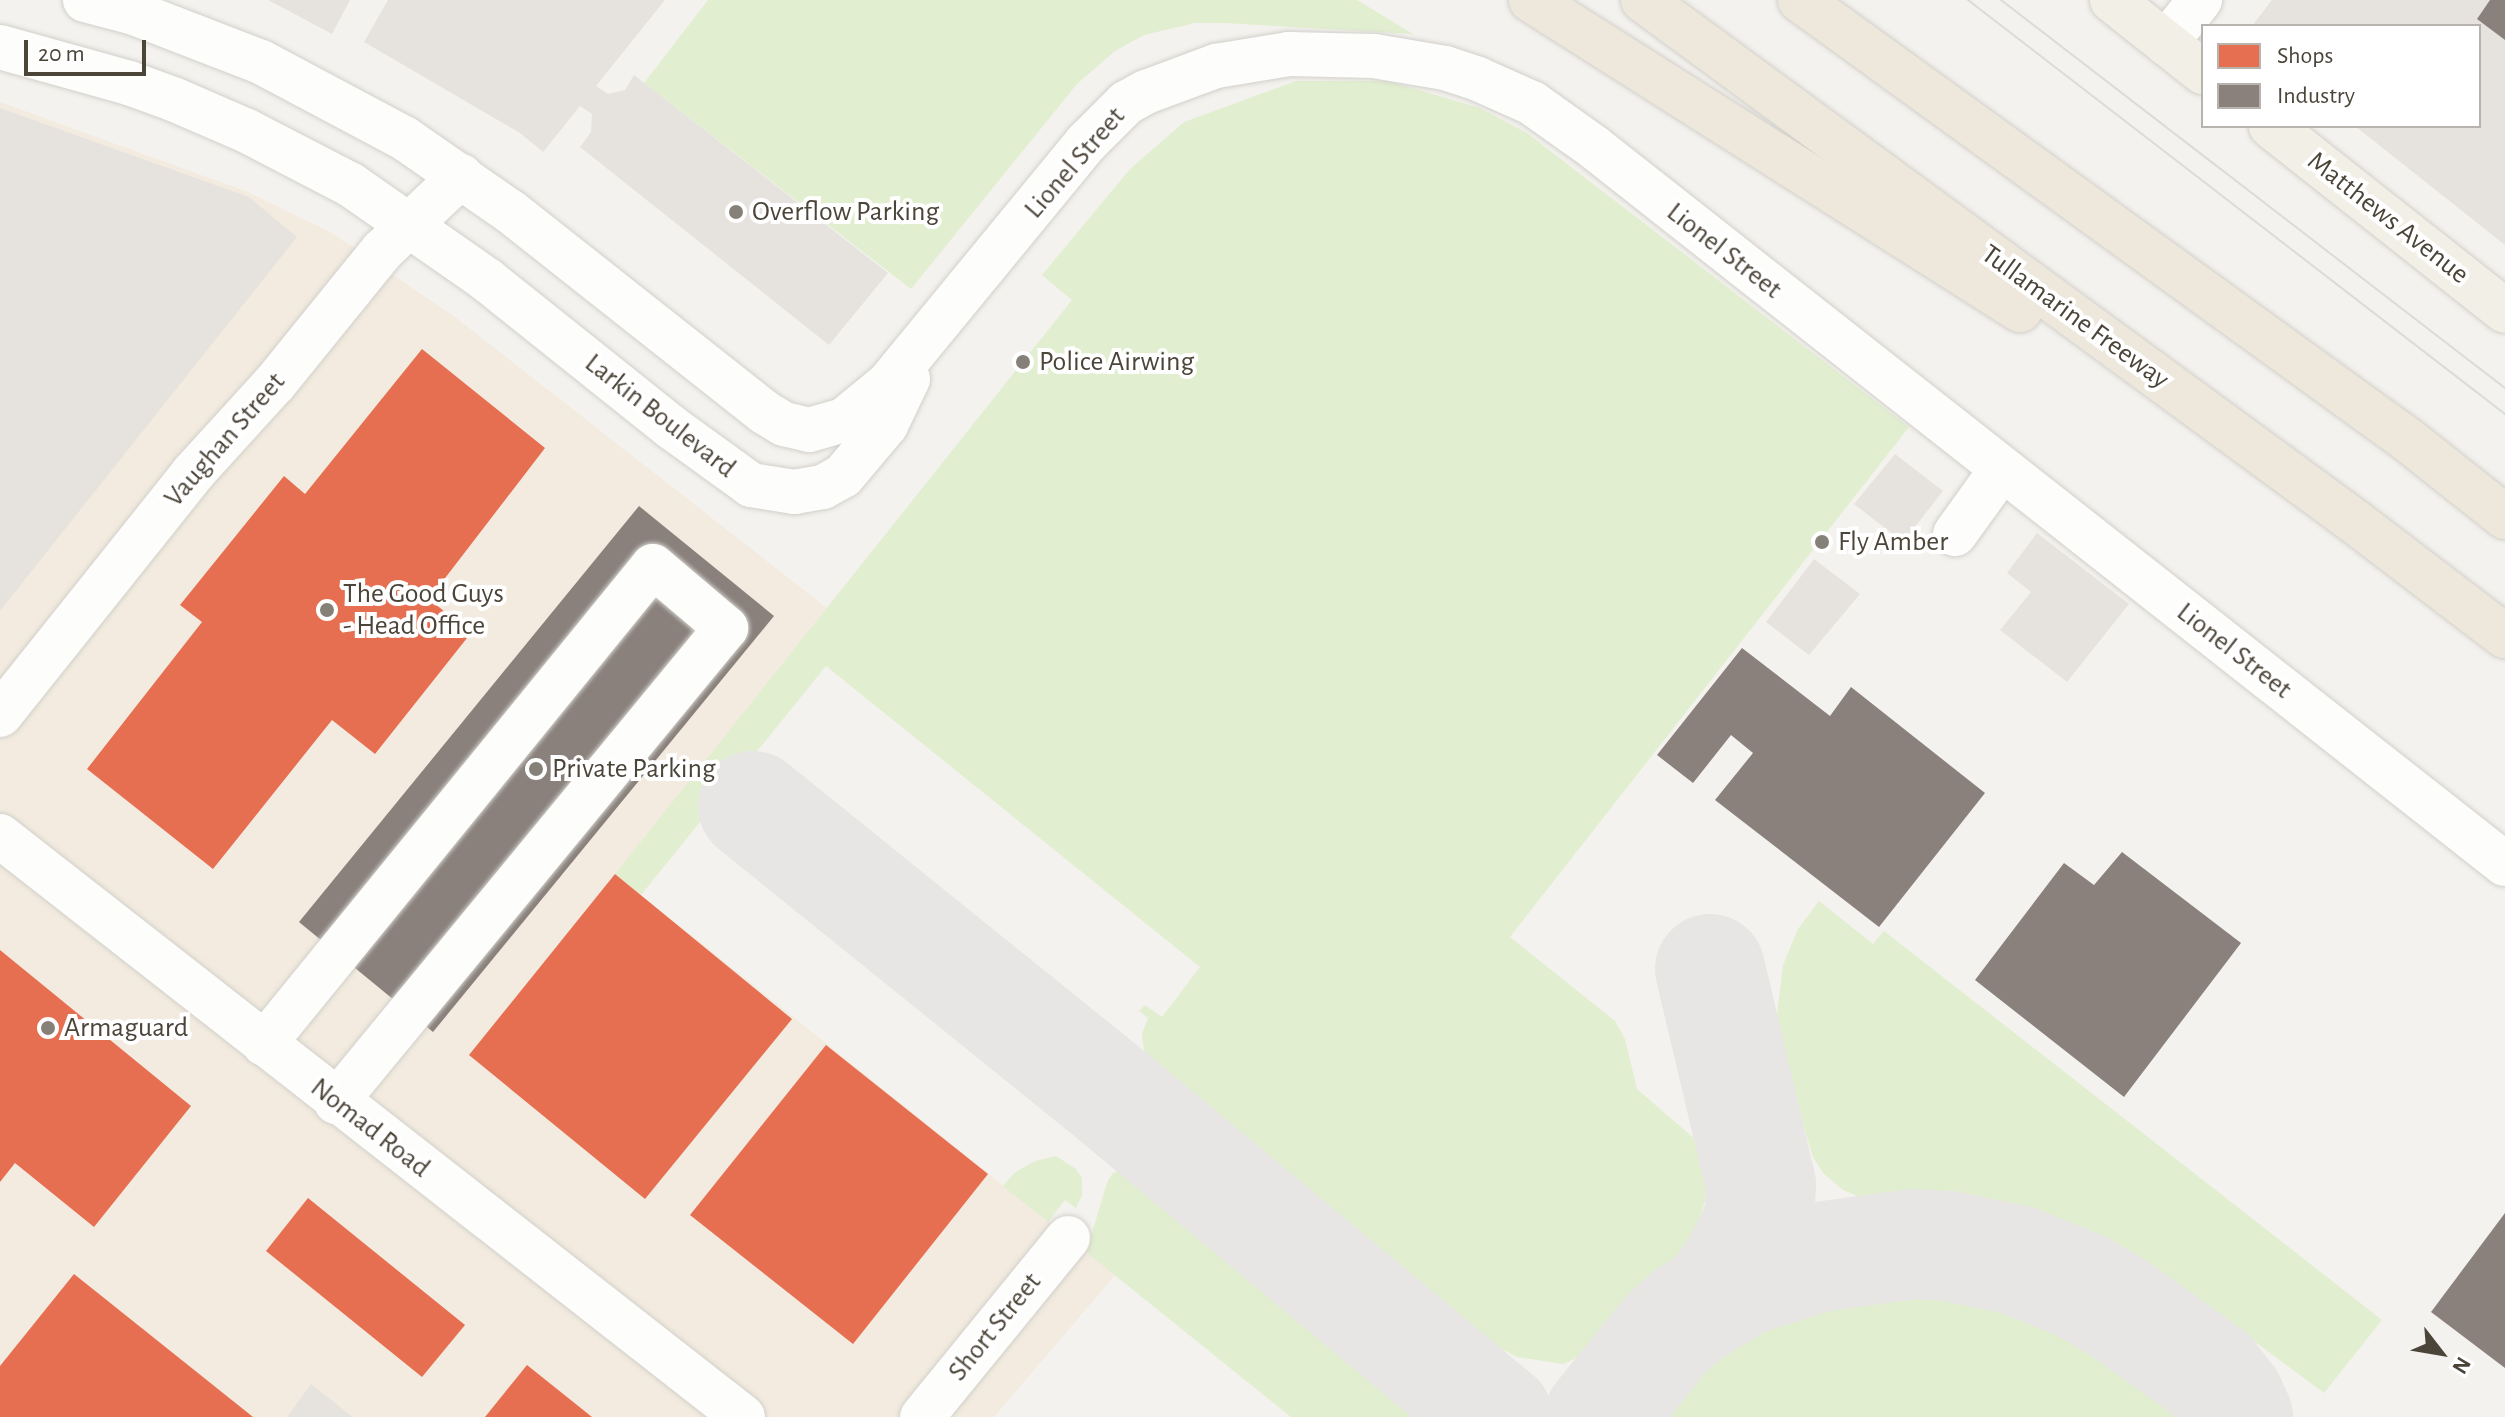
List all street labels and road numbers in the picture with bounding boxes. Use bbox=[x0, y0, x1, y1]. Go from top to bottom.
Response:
street label: Lionel Street bbox=[1017, 100, 1133, 226]
street label: Matthews Avenue bbox=[2301, 145, 2475, 291]
street label: Lionel Street bbox=[1660, 196, 1788, 306]
street label: Tullamarine Freeway bbox=[1974, 238, 2176, 396]
street label: Larkin Boulevard bbox=[578, 347, 742, 485]
street label: Vaughan Street bbox=[157, 366, 293, 514]
street label: Lionel Street bbox=[2170, 596, 2298, 706]
street label: Nomad Road bbox=[304, 1071, 436, 1185]
street label: Short Street bbox=[941, 1266, 1049, 1388]

